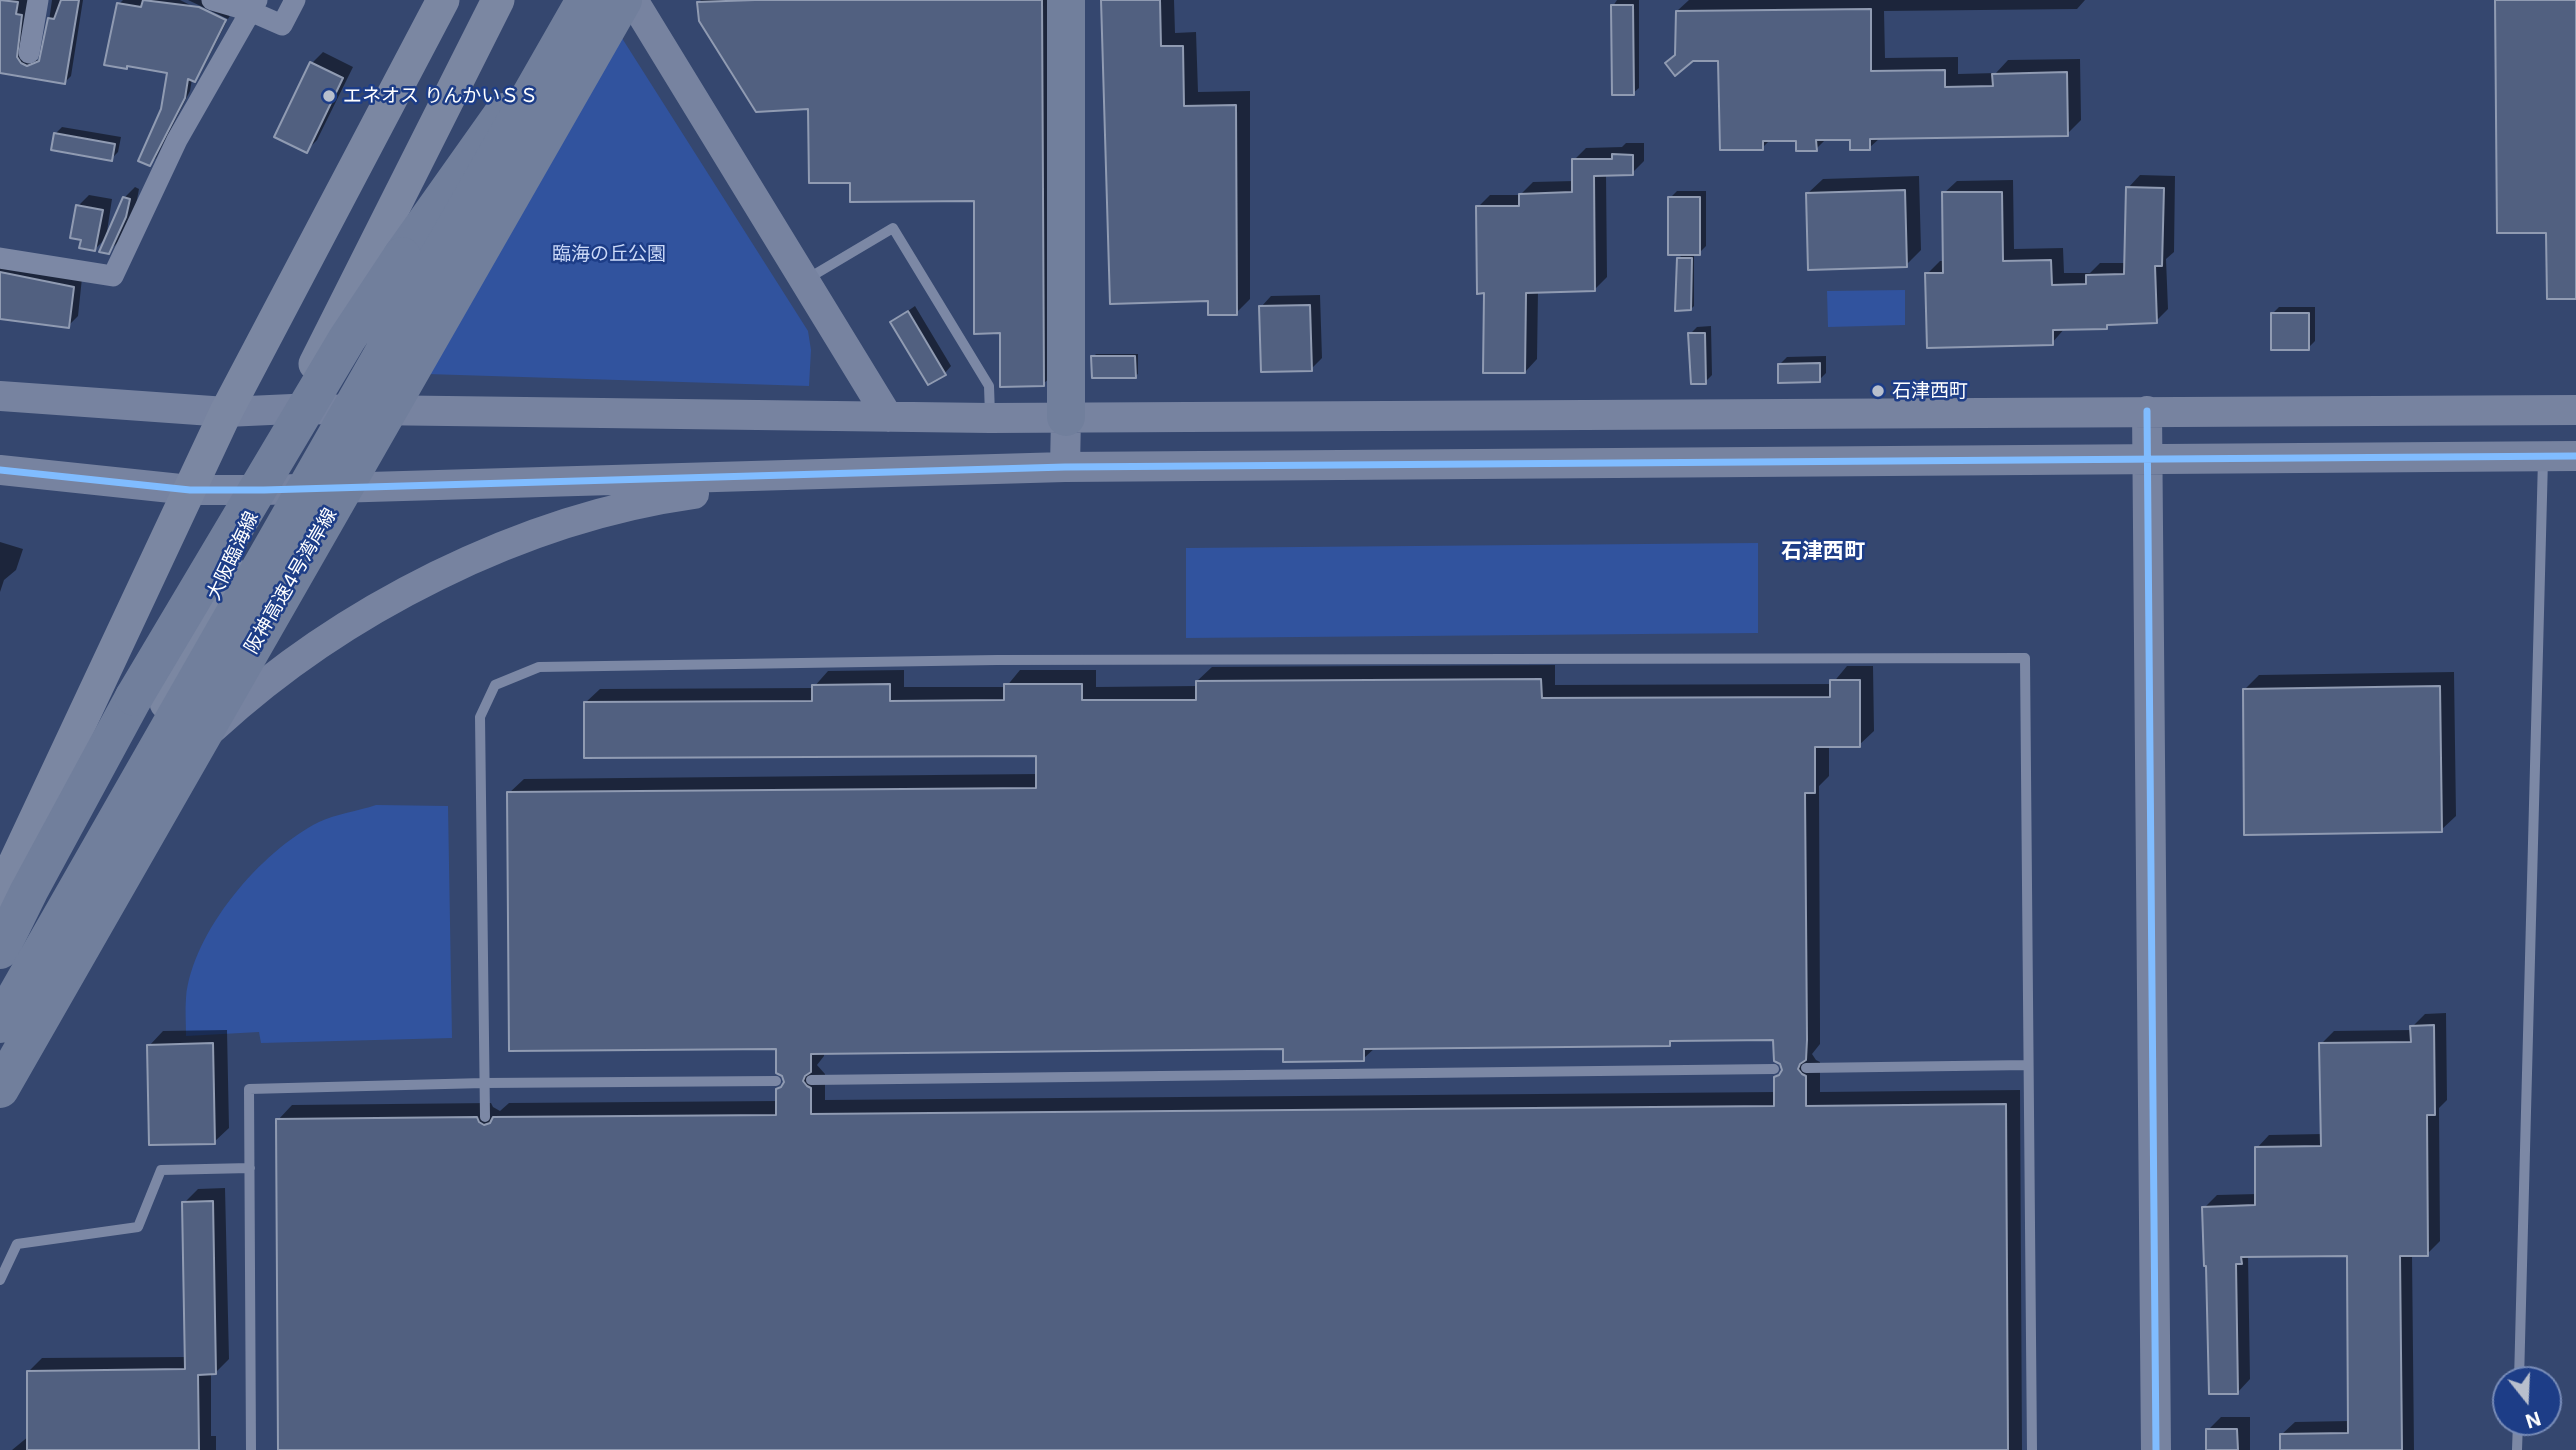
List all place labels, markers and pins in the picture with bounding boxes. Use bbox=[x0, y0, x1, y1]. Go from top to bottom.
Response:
place label: エネオス りんかいＳＳ bbox=[343, 85, 538, 107]
marker: エネオス りんかいＳＳ bbox=[321, 88, 337, 104]
place label: 石津西町 bbox=[1892, 380, 1968, 402]
marker: 石津西町 bbox=[1870, 383, 1886, 399]

